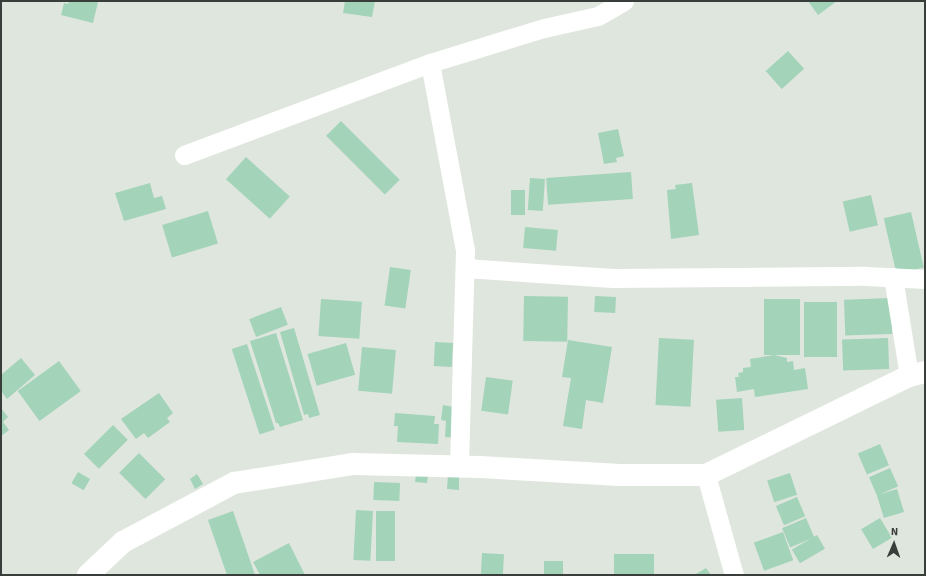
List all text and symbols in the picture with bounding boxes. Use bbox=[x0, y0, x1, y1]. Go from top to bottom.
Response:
north arrow bbox=[874, 524, 914, 564]
text: N bbox=[891, 524, 898, 539]

